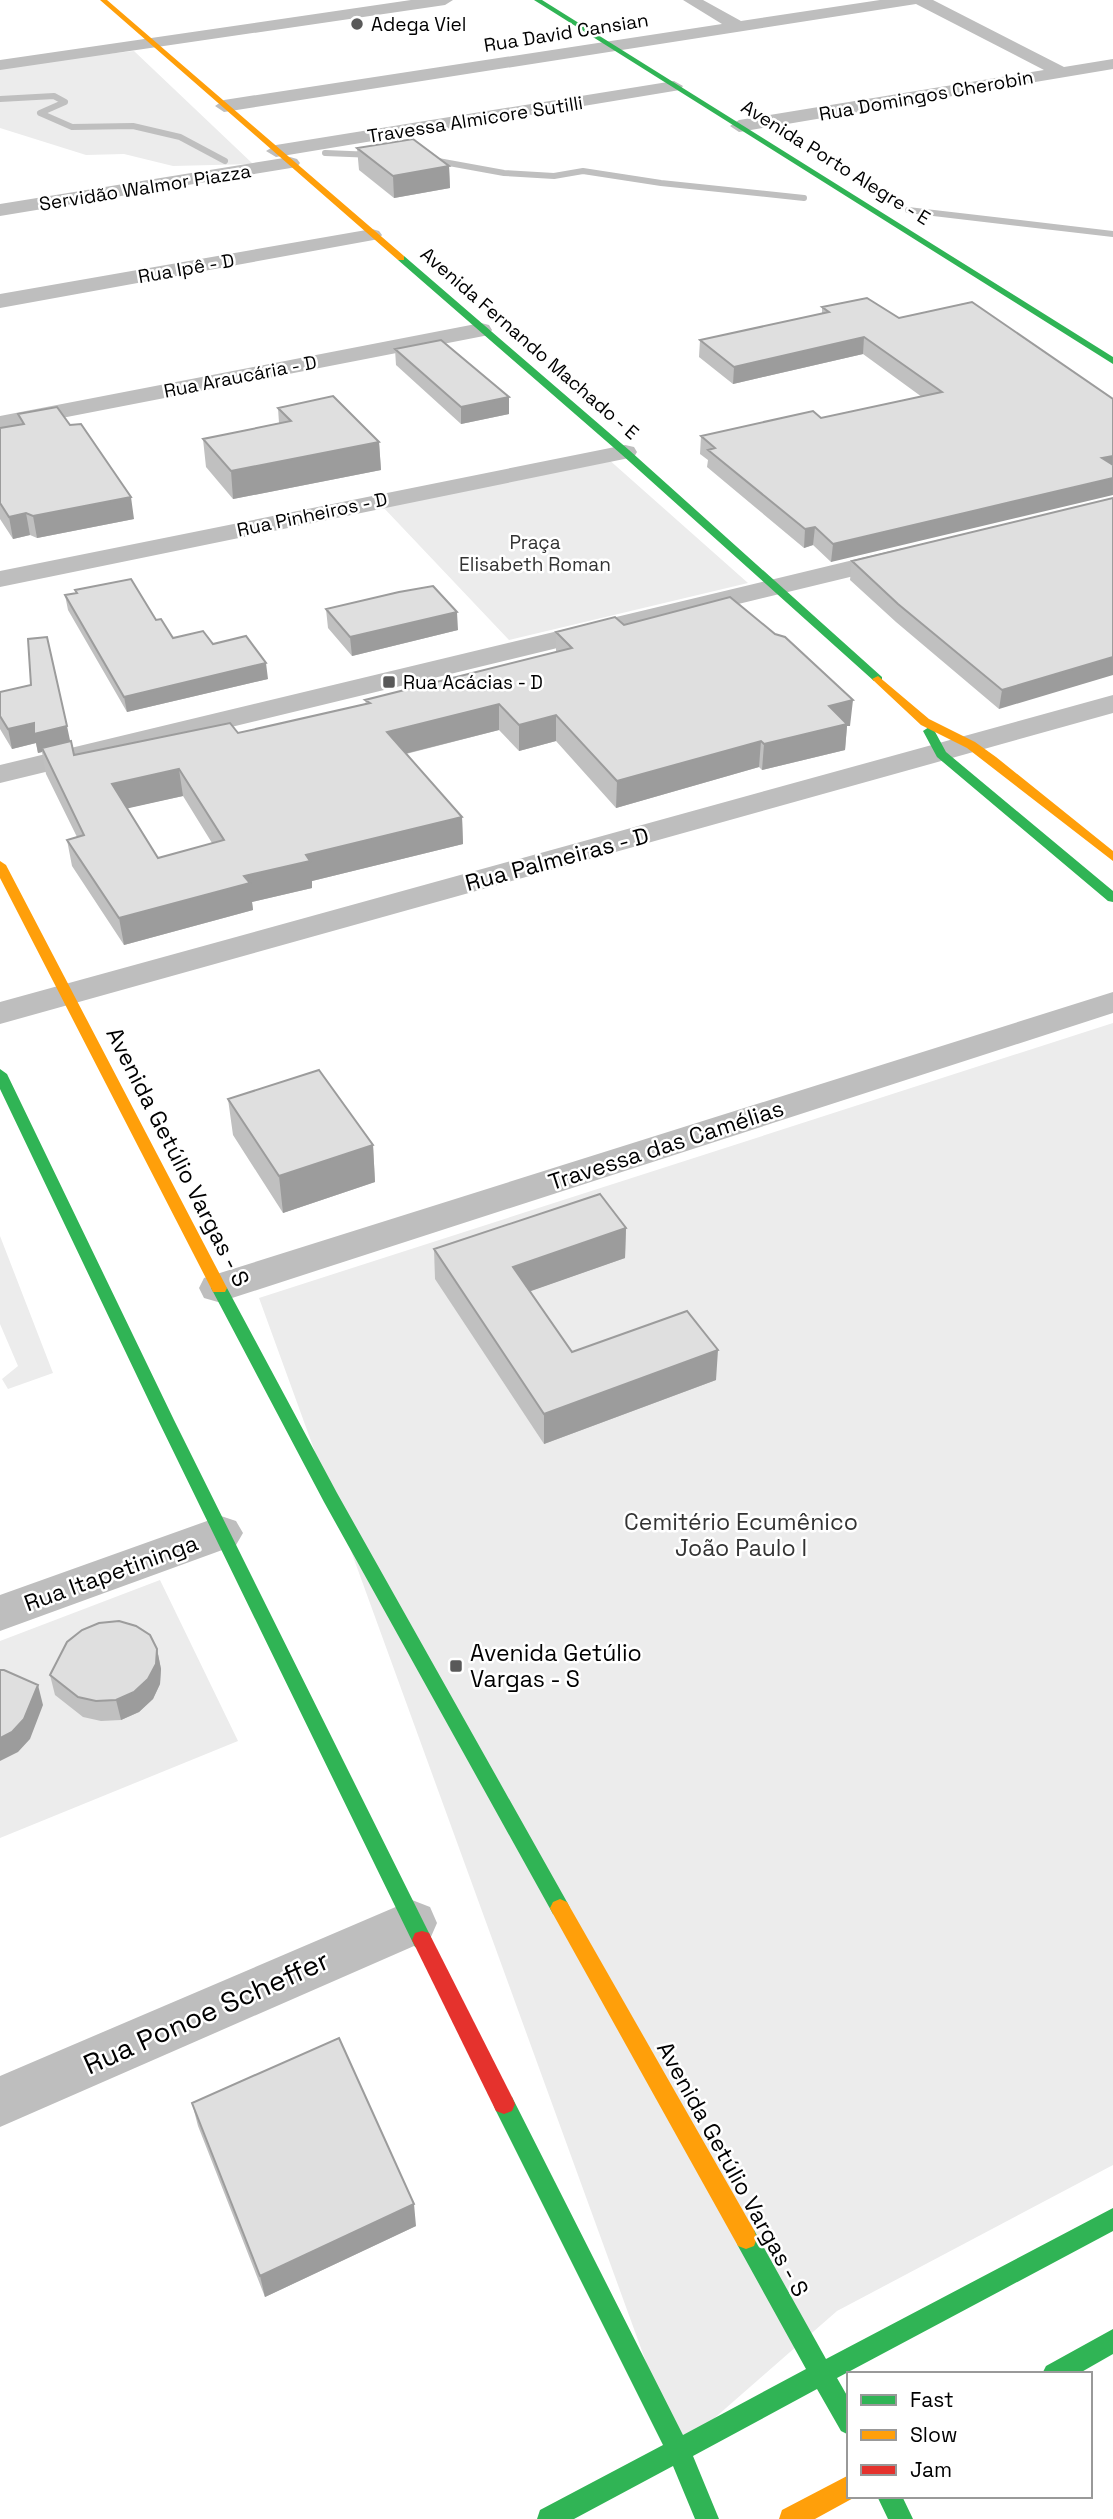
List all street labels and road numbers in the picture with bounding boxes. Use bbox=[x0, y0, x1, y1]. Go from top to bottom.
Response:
street label: Rua David Cansian bbox=[482, 7, 650, 58]
street label: Rua Domingos Cherobin bbox=[817, 64, 1035, 127]
street label: Travessa Almicore Sutilli bbox=[366, 90, 585, 149]
street label: Avenida Porto Alegre - E bbox=[737, 94, 935, 231]
street label: Servidão Walmor Piazza bbox=[37, 158, 253, 217]
street label: Avenida Fernando Machado - E bbox=[415, 242, 644, 445]
street label: Rua Ipê - D bbox=[136, 248, 236, 289]
street label: Rua Araucária - D bbox=[162, 349, 319, 404]
street label: Rua Pinheiros - D bbox=[235, 486, 390, 543]
street label: Rua Palmeiras - D bbox=[462, 820, 652, 898]
street label: Avenida Getúlio Vargas - S bbox=[99, 1022, 257, 1292]
street label: Travessa das Camélias bbox=[545, 1093, 787, 1197]
street label: Rua Itapetininga bbox=[20, 1528, 202, 1618]
street label: Rua Ponoe Scheffer bbox=[78, 1942, 334, 2082]
street label: Avenida Getúlio Vargas - S bbox=[650, 2036, 816, 2302]

